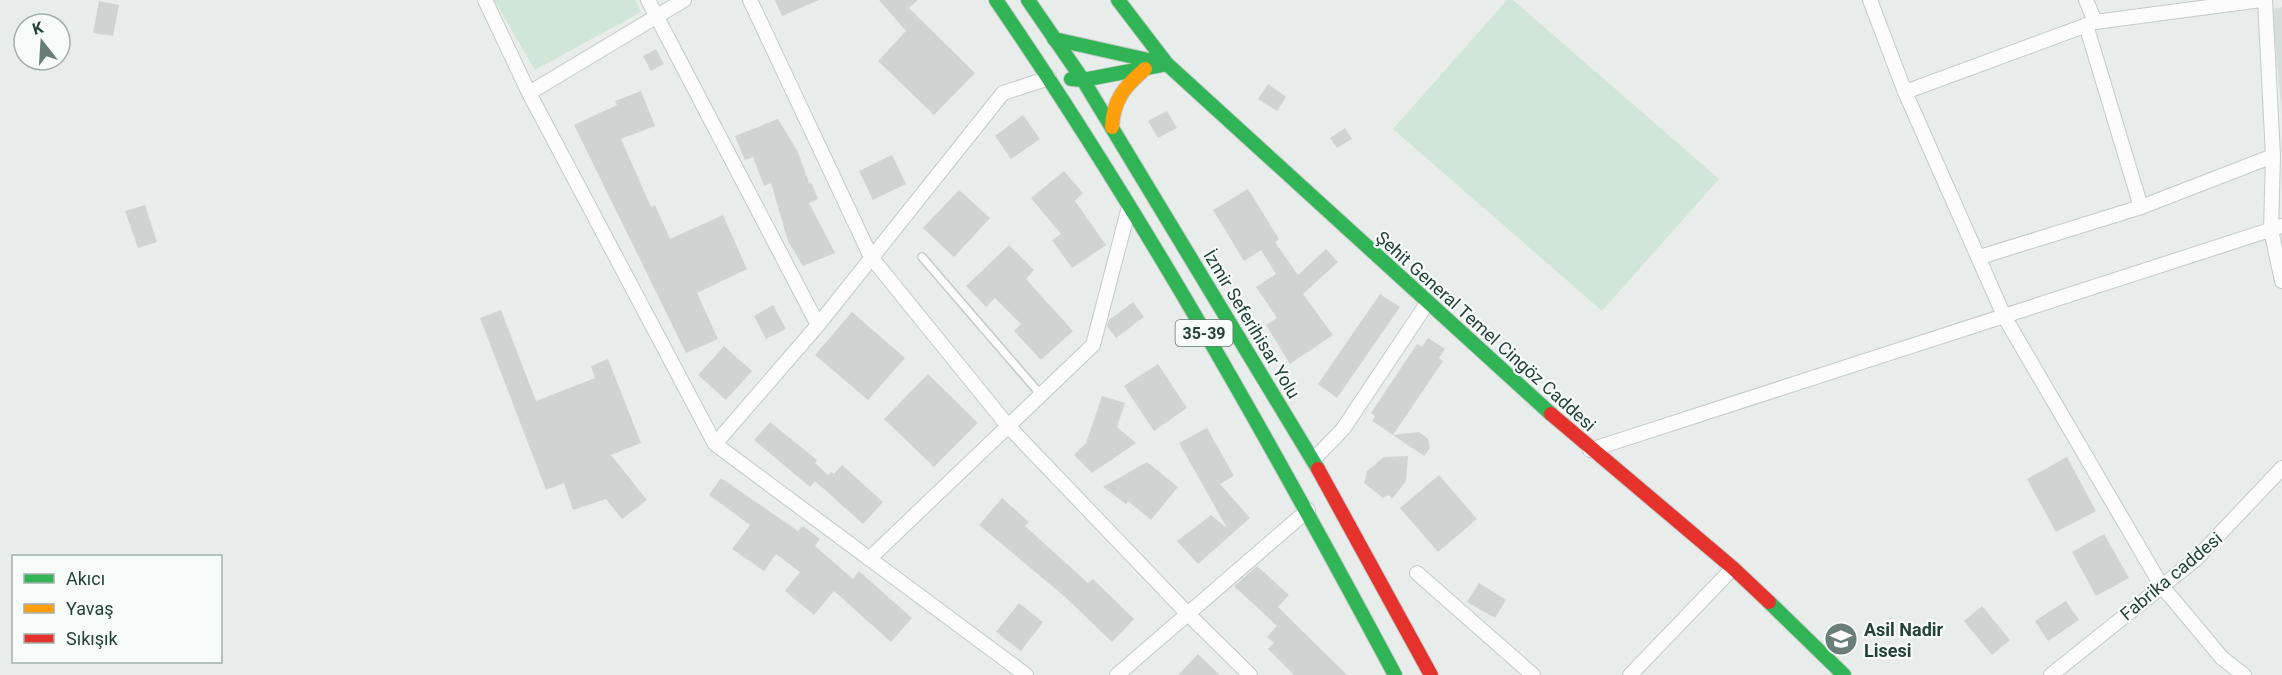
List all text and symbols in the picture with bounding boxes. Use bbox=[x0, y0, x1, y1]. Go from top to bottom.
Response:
north arrow bbox=[12, 12, 72, 72]
text: K bbox=[30, 17, 46, 39]
street label: Şehit General Temel Cingöz Caddesi bbox=[1372, 227, 1600, 435]
street label: İzmir Seferihisar Yolu bbox=[1199, 246, 1305, 402]
road number: 35-39 bbox=[1176, 320, 1232, 346]
street label: Fabrika caddesi bbox=[2116, 527, 2226, 625]
legend bbox=[12, 555, 222, 663]
text: Akıcı bbox=[66, 568, 105, 589]
text: Yavaş bbox=[66, 598, 114, 619]
place label: Asil Nadir Lisesi bbox=[1864, 619, 1944, 661]
school or university icon: Asil Nadir Lisesi bbox=[1823, 621, 1859, 657]
text: Sıkışık bbox=[66, 628, 118, 649]

